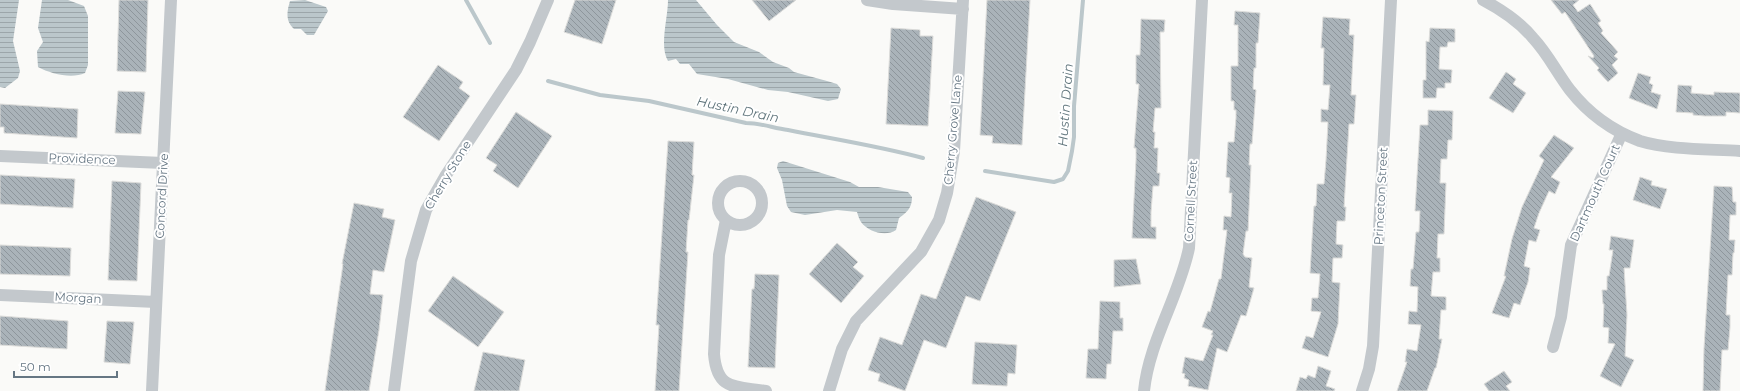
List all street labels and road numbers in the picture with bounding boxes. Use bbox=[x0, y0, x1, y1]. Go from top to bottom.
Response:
street label: Cherry Grove Lane bbox=[940, 74, 965, 186]
street label: Cherry Stone bbox=[421, 137, 474, 212]
street label: Dartmouth Court bbox=[1566, 142, 1623, 244]
street label: Princeton Street bbox=[1370, 147, 1391, 245]
street label: Providence bbox=[48, 150, 116, 167]
street label: Concord Drive bbox=[152, 153, 171, 239]
street label: Cornell Street bbox=[1181, 160, 1200, 242]
street label: Morgan bbox=[54, 289, 102, 306]

